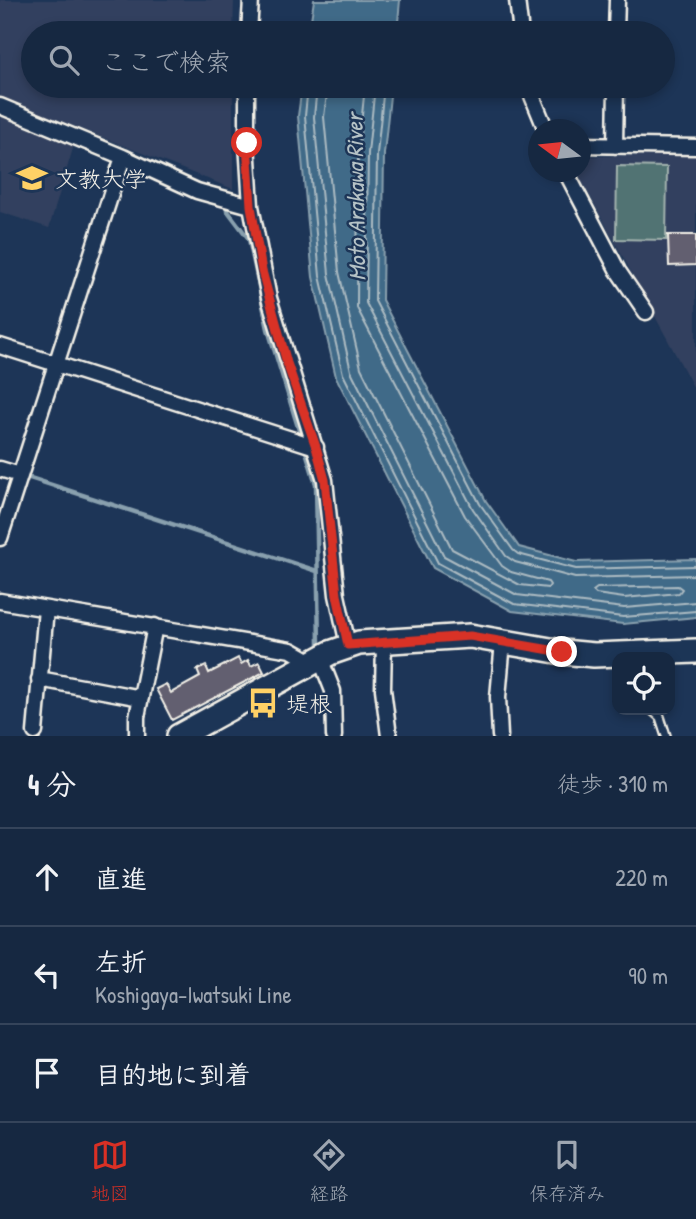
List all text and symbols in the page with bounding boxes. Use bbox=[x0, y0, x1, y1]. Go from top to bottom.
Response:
search box bbox=[21, 21, 675, 98]
icon: search bbox=[45, 41, 83, 79]
text: ここで検索 bbox=[101, 44, 231, 79]
water label: Moto Arakawa River bbox=[337, 110, 372, 281]
north arrow bbox=[528, 119, 591, 182]
route start bbox=[231, 127, 262, 158]
school or university icon: 文教大学 bbox=[15, 161, 49, 195]
place label: 文教大学 bbox=[55, 163, 147, 194]
route end bbox=[546, 636, 577, 667]
map controls bbox=[612, 652, 675, 715]
button: locate bbox=[612, 652, 675, 715]
bus stop icon: 堤根 bbox=[246, 686, 280, 720]
place label: 堤根 bbox=[286, 688, 332, 719]
text: 4 分 bbox=[28, 764, 76, 804]
text: 徒歩 · 310 m bbox=[557, 768, 668, 799]
icon: ahead bbox=[28, 858, 66, 896]
text: 直進 bbox=[95, 861, 147, 896]
text: 220 m bbox=[615, 862, 668, 893]
text: 左折 bbox=[95, 944, 147, 979]
icon: left bbox=[28, 956, 66, 994]
text: 90 m bbox=[628, 960, 668, 991]
text: Koshigaya-Iwatsuki Line bbox=[95, 979, 292, 1010]
icon: arrive bbox=[28, 1054, 66, 1092]
text: 目的地に到着 bbox=[95, 1057, 251, 1092]
tab: 地図 bbox=[91, 1136, 129, 1206]
tab: 経路 bbox=[310, 1136, 348, 1206]
tab: 保存済み bbox=[529, 1136, 605, 1206]

